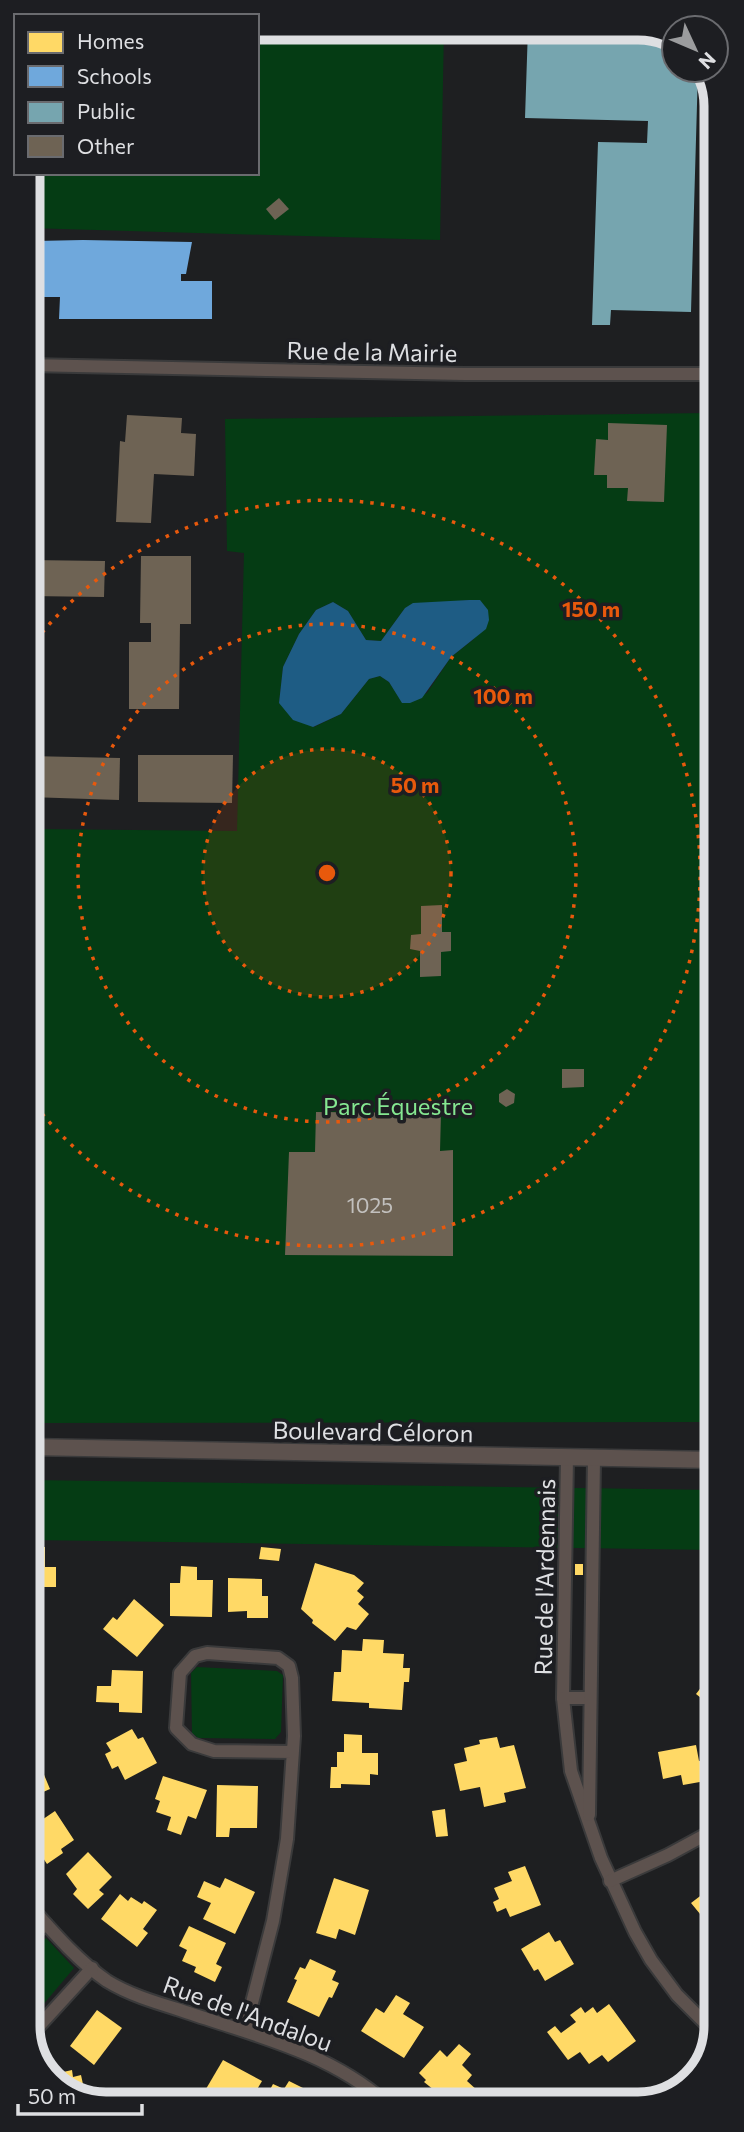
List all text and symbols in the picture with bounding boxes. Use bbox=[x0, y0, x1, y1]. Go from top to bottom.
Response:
legend bbox=[14, 14, 259, 175]
north arrow bbox=[660, 14, 730, 84]
text: Homes bbox=[77, 28, 144, 53]
text: N bbox=[694, 48, 721, 74]
text: Schools bbox=[77, 63, 152, 88]
text: Public bbox=[77, 98, 135, 123]
text: Other bbox=[77, 133, 134, 158]
street label: Rue de la Mairie bbox=[286, 335, 458, 367]
text: 150 m bbox=[562, 596, 620, 621]
text: 100 m bbox=[473, 683, 533, 708]
text: 50 m bbox=[391, 772, 439, 797]
centre of rings bbox=[315, 861, 339, 885]
park label: Parc Équestre bbox=[323, 1091, 473, 1120]
house number: 1025 bbox=[347, 1192, 393, 1217]
street label: Boulevard Céloron bbox=[272, 1415, 474, 1447]
street label: Rue de l'Ardennais bbox=[528, 1478, 560, 1676]
street label: Rue de l'Andalou bbox=[159, 1969, 337, 2057]
scale bar bbox=[18, 2072, 142, 2116]
text: 50 m bbox=[28, 2083, 76, 2108]

